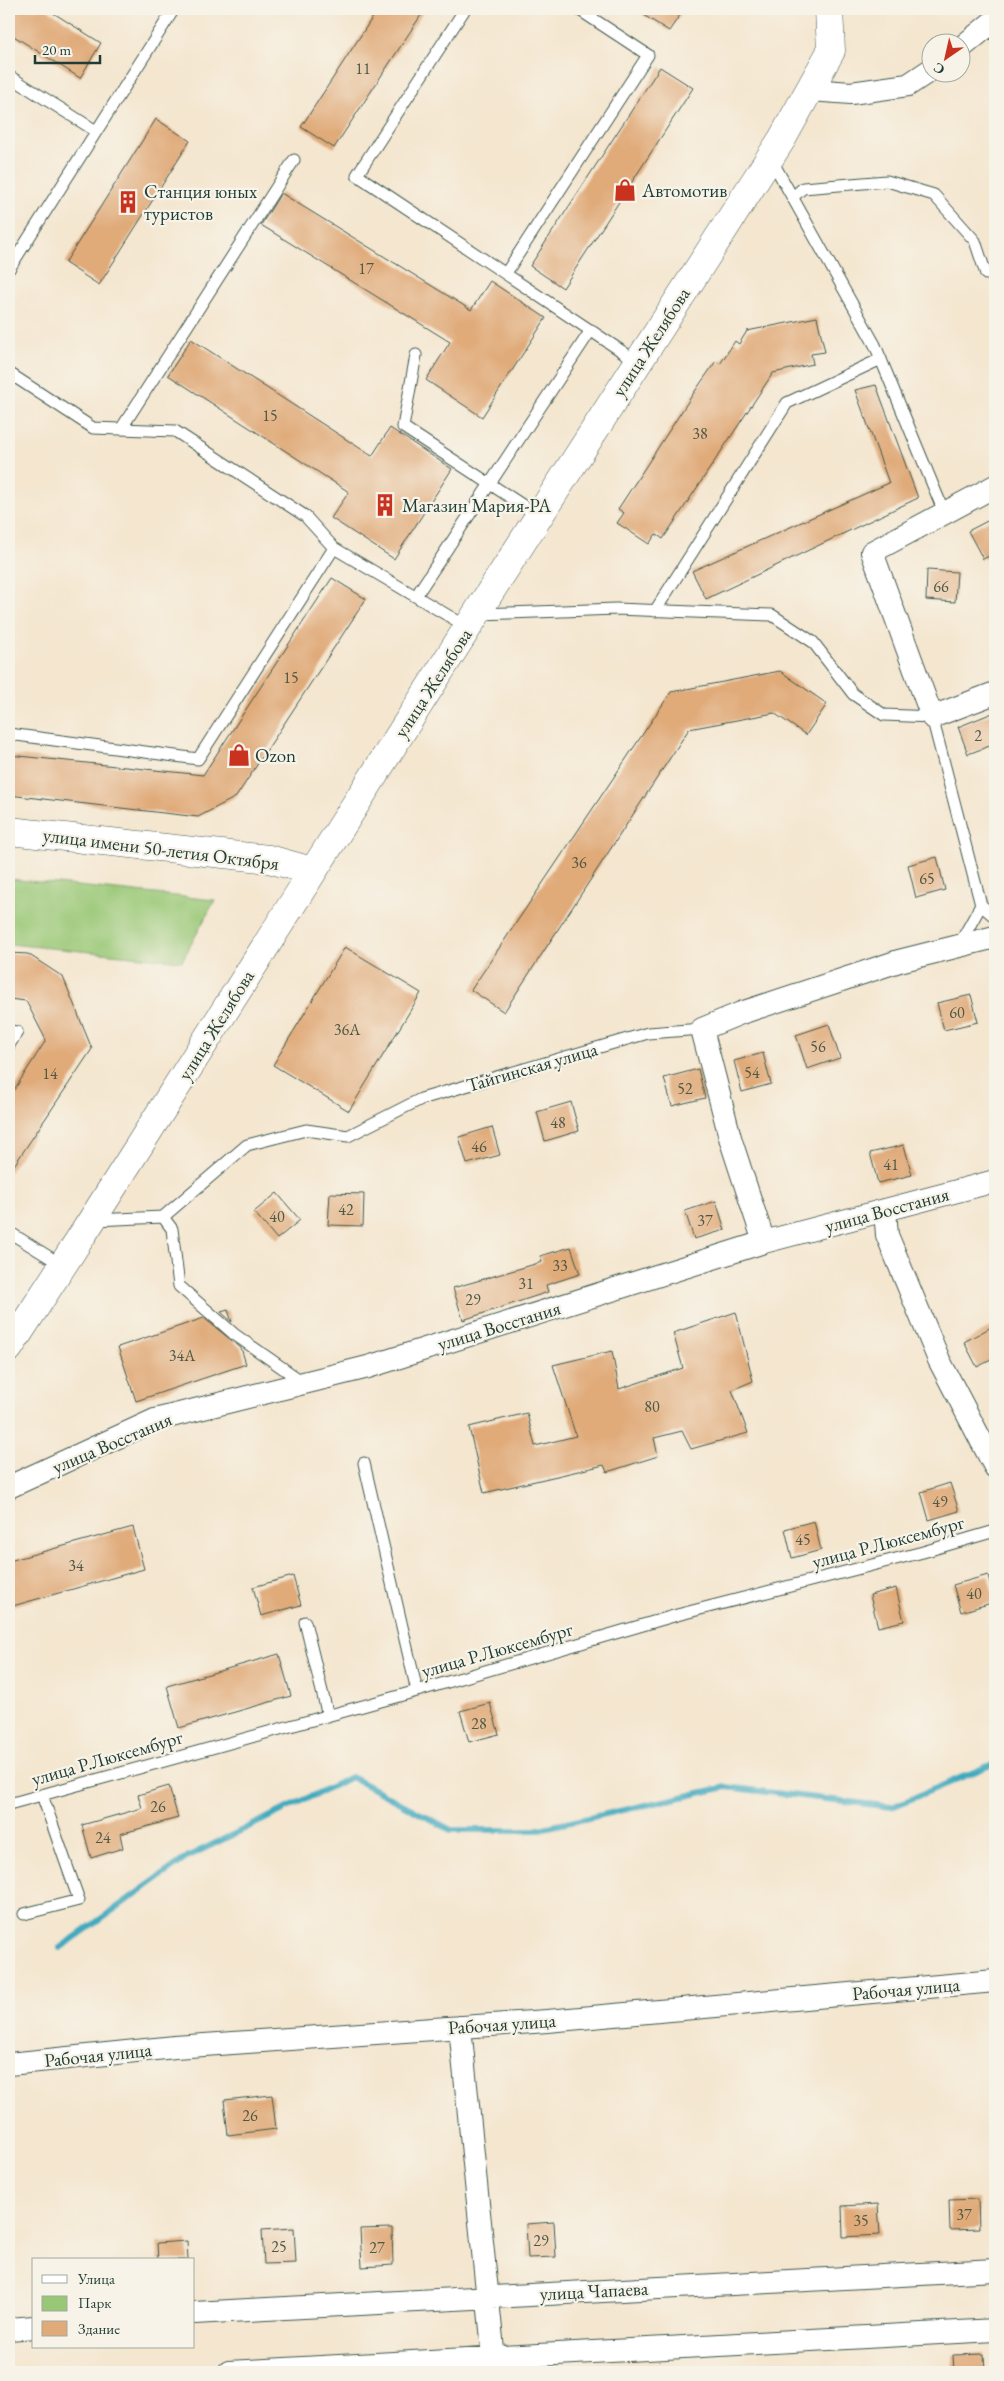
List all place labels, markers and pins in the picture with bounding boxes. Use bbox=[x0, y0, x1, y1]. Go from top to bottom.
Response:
shop icon: Автомотив bbox=[612, 177, 638, 203]
place label: Автомотив bbox=[641, 178, 727, 203]
place label: Станция юных туристов bbox=[144, 179, 258, 226]
building icon: Станция юных туристов bbox=[115, 189, 141, 215]
building icon: Магазин Мария-РА bbox=[372, 492, 398, 518]
place label: Магазин Мария-РА bbox=[402, 493, 552, 518]
shop icon: Ozon bbox=[226, 742, 252, 768]
place label: Ozon bbox=[255, 743, 296, 768]

